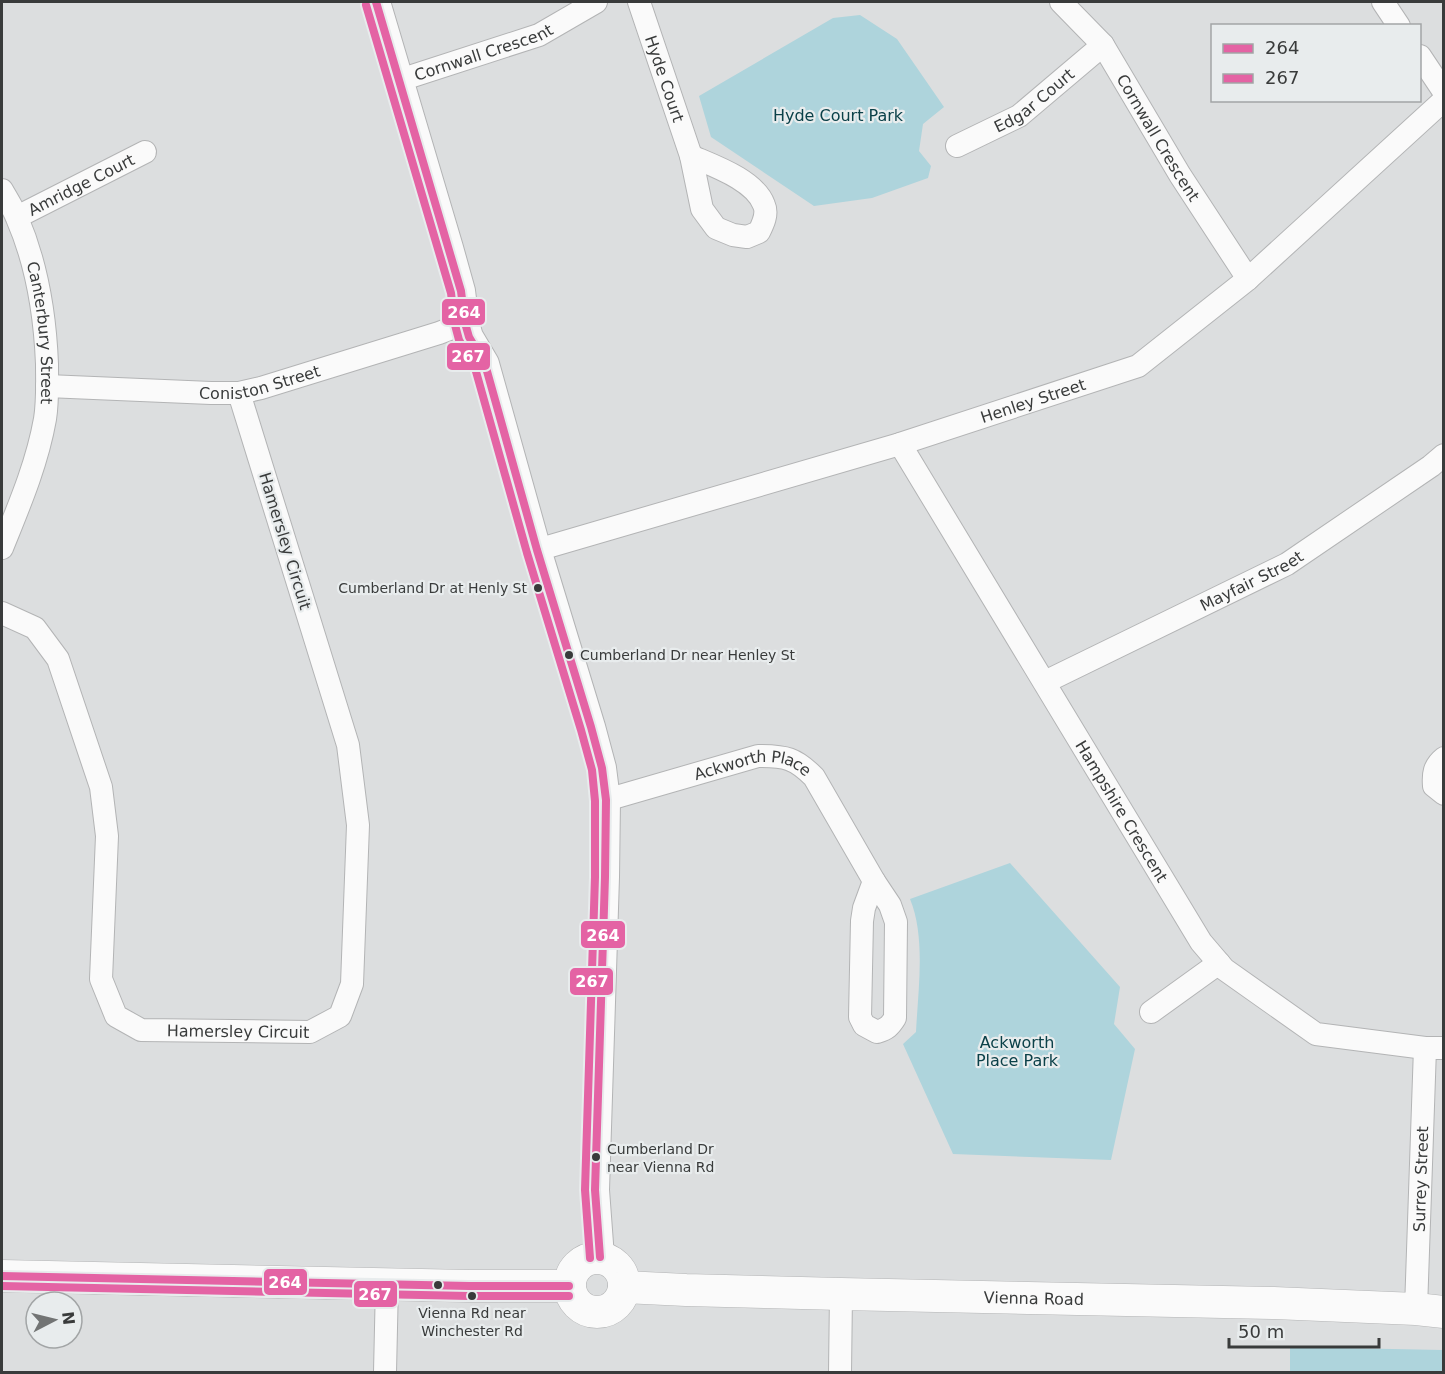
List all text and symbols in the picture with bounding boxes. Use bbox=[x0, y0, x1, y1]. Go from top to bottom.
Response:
street label: Cornwall Crescent bbox=[412, 20, 556, 84]
legend bbox=[1211, 24, 1421, 102]
street label: Hyde Court bbox=[641, 33, 688, 125]
text: 264 bbox=[1265, 37, 1299, 58]
street label: Edgar Court bbox=[991, 64, 1078, 136]
text: 267 bbox=[1265, 67, 1299, 88]
street label: Cornwall Crescent bbox=[1113, 71, 1204, 205]
park label: Hyde Court Park bbox=[773, 106, 904, 125]
street label: Amridge Court bbox=[25, 149, 138, 219]
street label: Canterbury Street bbox=[23, 259, 57, 405]
line badge: 264 bbox=[441, 298, 486, 326]
text: 264 bbox=[447, 303, 481, 322]
line badge: 267 bbox=[446, 342, 491, 371]
text: 267 bbox=[451, 347, 485, 366]
street label: Coniston Street bbox=[199, 361, 322, 403]
street label: Henley Street bbox=[978, 374, 1088, 427]
street label: Hamersley Circuit bbox=[255, 470, 315, 612]
street label: Mayfair Street bbox=[1197, 546, 1307, 615]
place label: Cumberland Dr at Henly St bbox=[338, 580, 528, 596]
marker: Cumberland Dr at Henly St bbox=[532, 582, 544, 594]
place label: Cumberland Dr near Henley St bbox=[580, 647, 796, 663]
marker: Cumberland Dr near Henley St bbox=[563, 649, 575, 661]
street label: Hampshire Crescent bbox=[1072, 737, 1172, 886]
text: Ackworth Place bbox=[692, 746, 816, 784]
street label: Ackworth Place bbox=[689, 767, 811, 787]
line badge: 264 bbox=[580, 920, 626, 949]
text: 264 bbox=[586, 926, 620, 945]
line badge: 267 bbox=[569, 967, 614, 996]
text: 267 bbox=[575, 972, 609, 991]
street label: Hamersley Circuit bbox=[167, 1021, 309, 1041]
park label: Ackworth Place Park bbox=[976, 1033, 1059, 1070]
street label: Surrey Street bbox=[1409, 1126, 1432, 1232]
place label: Cumberland Dr near Vienna Rd bbox=[607, 1141, 714, 1175]
marker: Cumberland Dr near Vienna Rd bbox=[590, 1151, 602, 1163]
line badge: 264 bbox=[263, 1268, 308, 1296]
text: 264 bbox=[268, 1273, 302, 1292]
unlabelled marker bbox=[432, 1279, 444, 1291]
line badge: 267 bbox=[353, 1280, 398, 1308]
text: 267 bbox=[358, 1285, 392, 1304]
street label: Vienna Road bbox=[984, 1287, 1084, 1309]
north arrow bbox=[24, 1290, 84, 1350]
marker: Vienna Rd near Winchester Rd bbox=[466, 1290, 478, 1302]
place label: Vienna Rd near Winchester Rd bbox=[418, 1305, 526, 1339]
text: N bbox=[58, 1310, 79, 1326]
scale bar bbox=[1229, 1311, 1379, 1349]
text: 50 m bbox=[1238, 1321, 1284, 1342]

